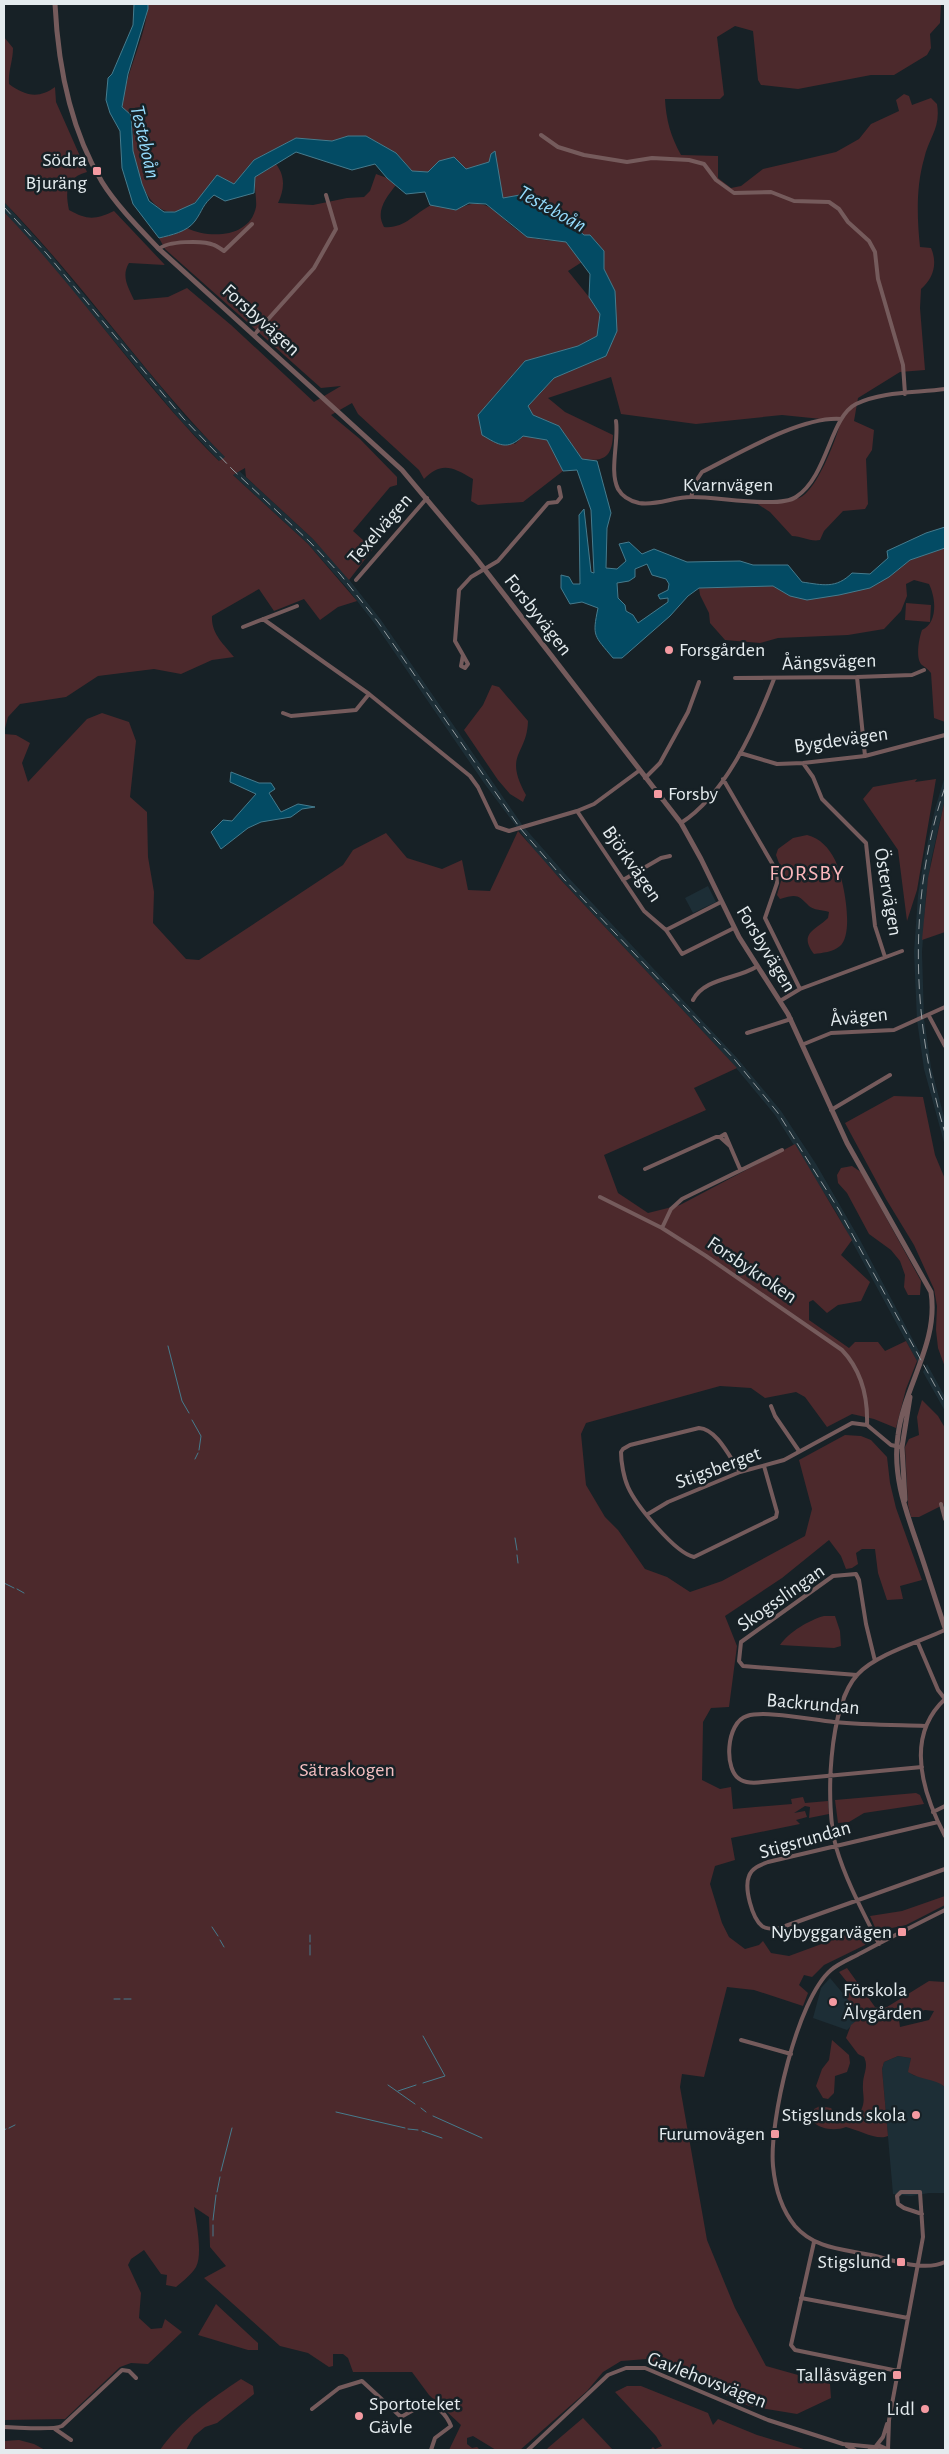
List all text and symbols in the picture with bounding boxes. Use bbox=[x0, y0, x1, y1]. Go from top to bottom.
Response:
water label: Testeboån bbox=[126, 103, 164, 181]
place label: Södra Bjuräng bbox=[26, 150, 87, 193]
marker: Södra Bjuräng bbox=[91, 165, 103, 177]
water label: Testeboån bbox=[514, 182, 590, 236]
street label: Forsbyvägen bbox=[218, 280, 304, 360]
street label: Kvarnvägen bbox=[683, 475, 773, 495]
street label: Texelvägen bbox=[344, 490, 416, 568]
street label: Forsbyvägen bbox=[500, 571, 576, 659]
place label: Forsgården bbox=[679, 640, 765, 660]
marker: Forsgården bbox=[663, 644, 675, 656]
street label: Åängsvägen bbox=[781, 649, 877, 674]
street label: Bygdevägen bbox=[793, 723, 889, 757]
place label: Forsby bbox=[668, 784, 718, 804]
marker: Forsby bbox=[652, 788, 664, 800]
street label: Björkvägen bbox=[599, 822, 665, 906]
street label: Östervägen bbox=[870, 847, 906, 937]
district label: FORSBY bbox=[769, 862, 845, 884]
street label: Forsbyvägen bbox=[733, 902, 799, 996]
street label: Åvägen bbox=[829, 1003, 889, 1030]
street label: Forsbykroken bbox=[703, 1233, 801, 1307]
street label: Stigsberget bbox=[673, 1443, 764, 1493]
street label: Skogsslingan bbox=[734, 1561, 828, 1635]
street label: Backrundan bbox=[766, 1690, 860, 1718]
park label: Sätraskogen bbox=[299, 1760, 395, 1780]
street label: Stigsrundan bbox=[757, 1817, 853, 1863]
place label: Nybyggarvägen bbox=[771, 1922, 892, 1942]
marker: Nybyggarvägen bbox=[896, 1926, 908, 1938]
place label: Förskola Älvgården bbox=[843, 1980, 922, 2023]
marker: Förskola Älvgården bbox=[827, 1996, 839, 2008]
place label: Stigslunds skola bbox=[782, 2105, 906, 2125]
marker: Stigslunds skola bbox=[910, 2109, 922, 2121]
place label: Furumovägen bbox=[659, 2124, 765, 2144]
marker: Furumovägen bbox=[769, 2128, 781, 2140]
place label: Stigslund bbox=[818, 2252, 891, 2272]
marker: Stigslund bbox=[895, 2256, 907, 2268]
street label: Gavlehovsvägen bbox=[645, 2348, 769, 2412]
place label: Tallåsvägen bbox=[796, 2365, 887, 2385]
marker: Tallåsvägen bbox=[891, 2369, 903, 2381]
place label: Sportoteket Gävle bbox=[369, 2394, 461, 2437]
place label: Lidl bbox=[887, 2399, 915, 2419]
marker: Lidl bbox=[919, 2403, 931, 2415]
marker: Sportoteket Gävle bbox=[353, 2410, 365, 2422]

